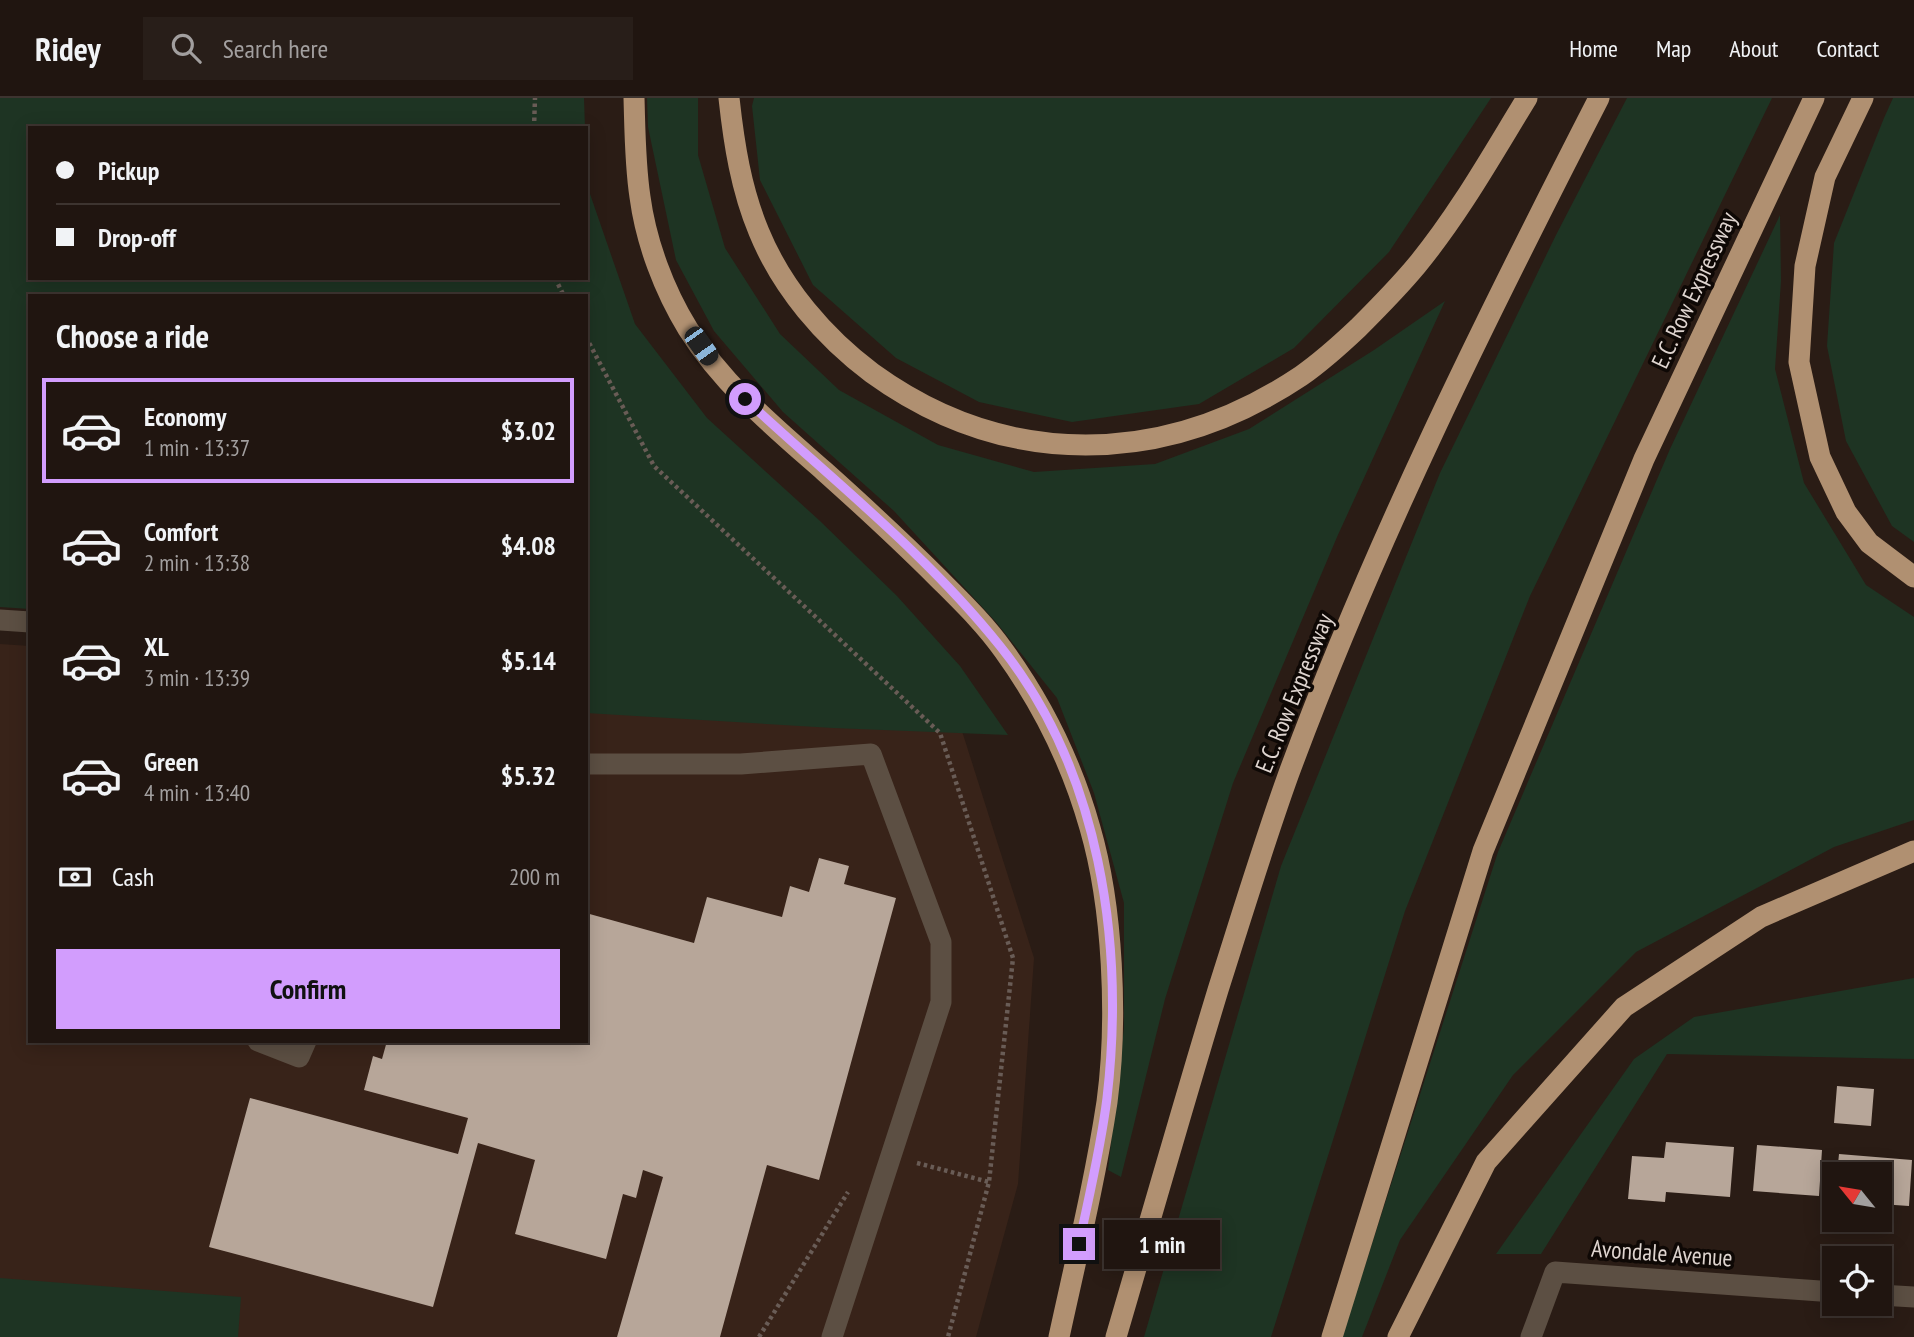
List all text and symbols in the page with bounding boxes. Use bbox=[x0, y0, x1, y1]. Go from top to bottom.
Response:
search box bbox=[143, 17, 633, 80]
text: Ridey bbox=[35, 27, 101, 70]
icon: search bbox=[167, 29, 205, 67]
text: Search here bbox=[223, 32, 328, 65]
text: Home bbox=[1569, 33, 1618, 64]
text: Map bbox=[1656, 33, 1691, 64]
text: About bbox=[1729, 33, 1778, 64]
text: Contact bbox=[1816, 33, 1879, 64]
text: Pickup bbox=[98, 154, 159, 187]
street label: E.C. Row Expressway bbox=[1644, 207, 1744, 373]
text: Drop-off bbox=[98, 221, 176, 254]
text: Choose a ride bbox=[56, 315, 209, 357]
car bbox=[681, 323, 722, 369]
route start bbox=[729, 383, 761, 415]
icon: car bbox=[60, 399, 123, 462]
text: Economy bbox=[144, 400, 226, 433]
text: $3.02 bbox=[501, 414, 556, 447]
text: 1 min · 13:37 bbox=[144, 433, 250, 462]
icon: car bbox=[60, 514, 123, 577]
text: Comfort bbox=[144, 515, 218, 548]
text: $4.08 bbox=[501, 529, 556, 562]
text: 2 min · 13:38 bbox=[144, 548, 250, 577]
street label: E.C. Row Expressway bbox=[1248, 609, 1340, 777]
icon: car bbox=[60, 629, 123, 692]
text: XL bbox=[144, 630, 169, 663]
text: $5.14 bbox=[501, 644, 556, 677]
text: 3 min · 13:39 bbox=[144, 663, 250, 692]
icon: car bbox=[60, 744, 123, 807]
text: Green bbox=[144, 745, 199, 778]
text: $5.32 bbox=[501, 759, 556, 792]
text: 4 min · 13:40 bbox=[144, 778, 250, 807]
icon: cash bbox=[56, 858, 94, 896]
text: Cash bbox=[112, 860, 154, 893]
text: 200 m bbox=[509, 862, 560, 891]
button: Confirm bbox=[56, 949, 560, 1029]
north arrow bbox=[1822, 1162, 1892, 1232]
map controls bbox=[1822, 1162, 1892, 1316]
callout: 1 min bbox=[1104, 1220, 1219, 1268]
route end bbox=[1063, 1228, 1095, 1260]
text: 1 min bbox=[1139, 1230, 1185, 1259]
street label: Avondale Avenue bbox=[1590, 1233, 1734, 1273]
button: locate bbox=[1822, 1246, 1892, 1316]

